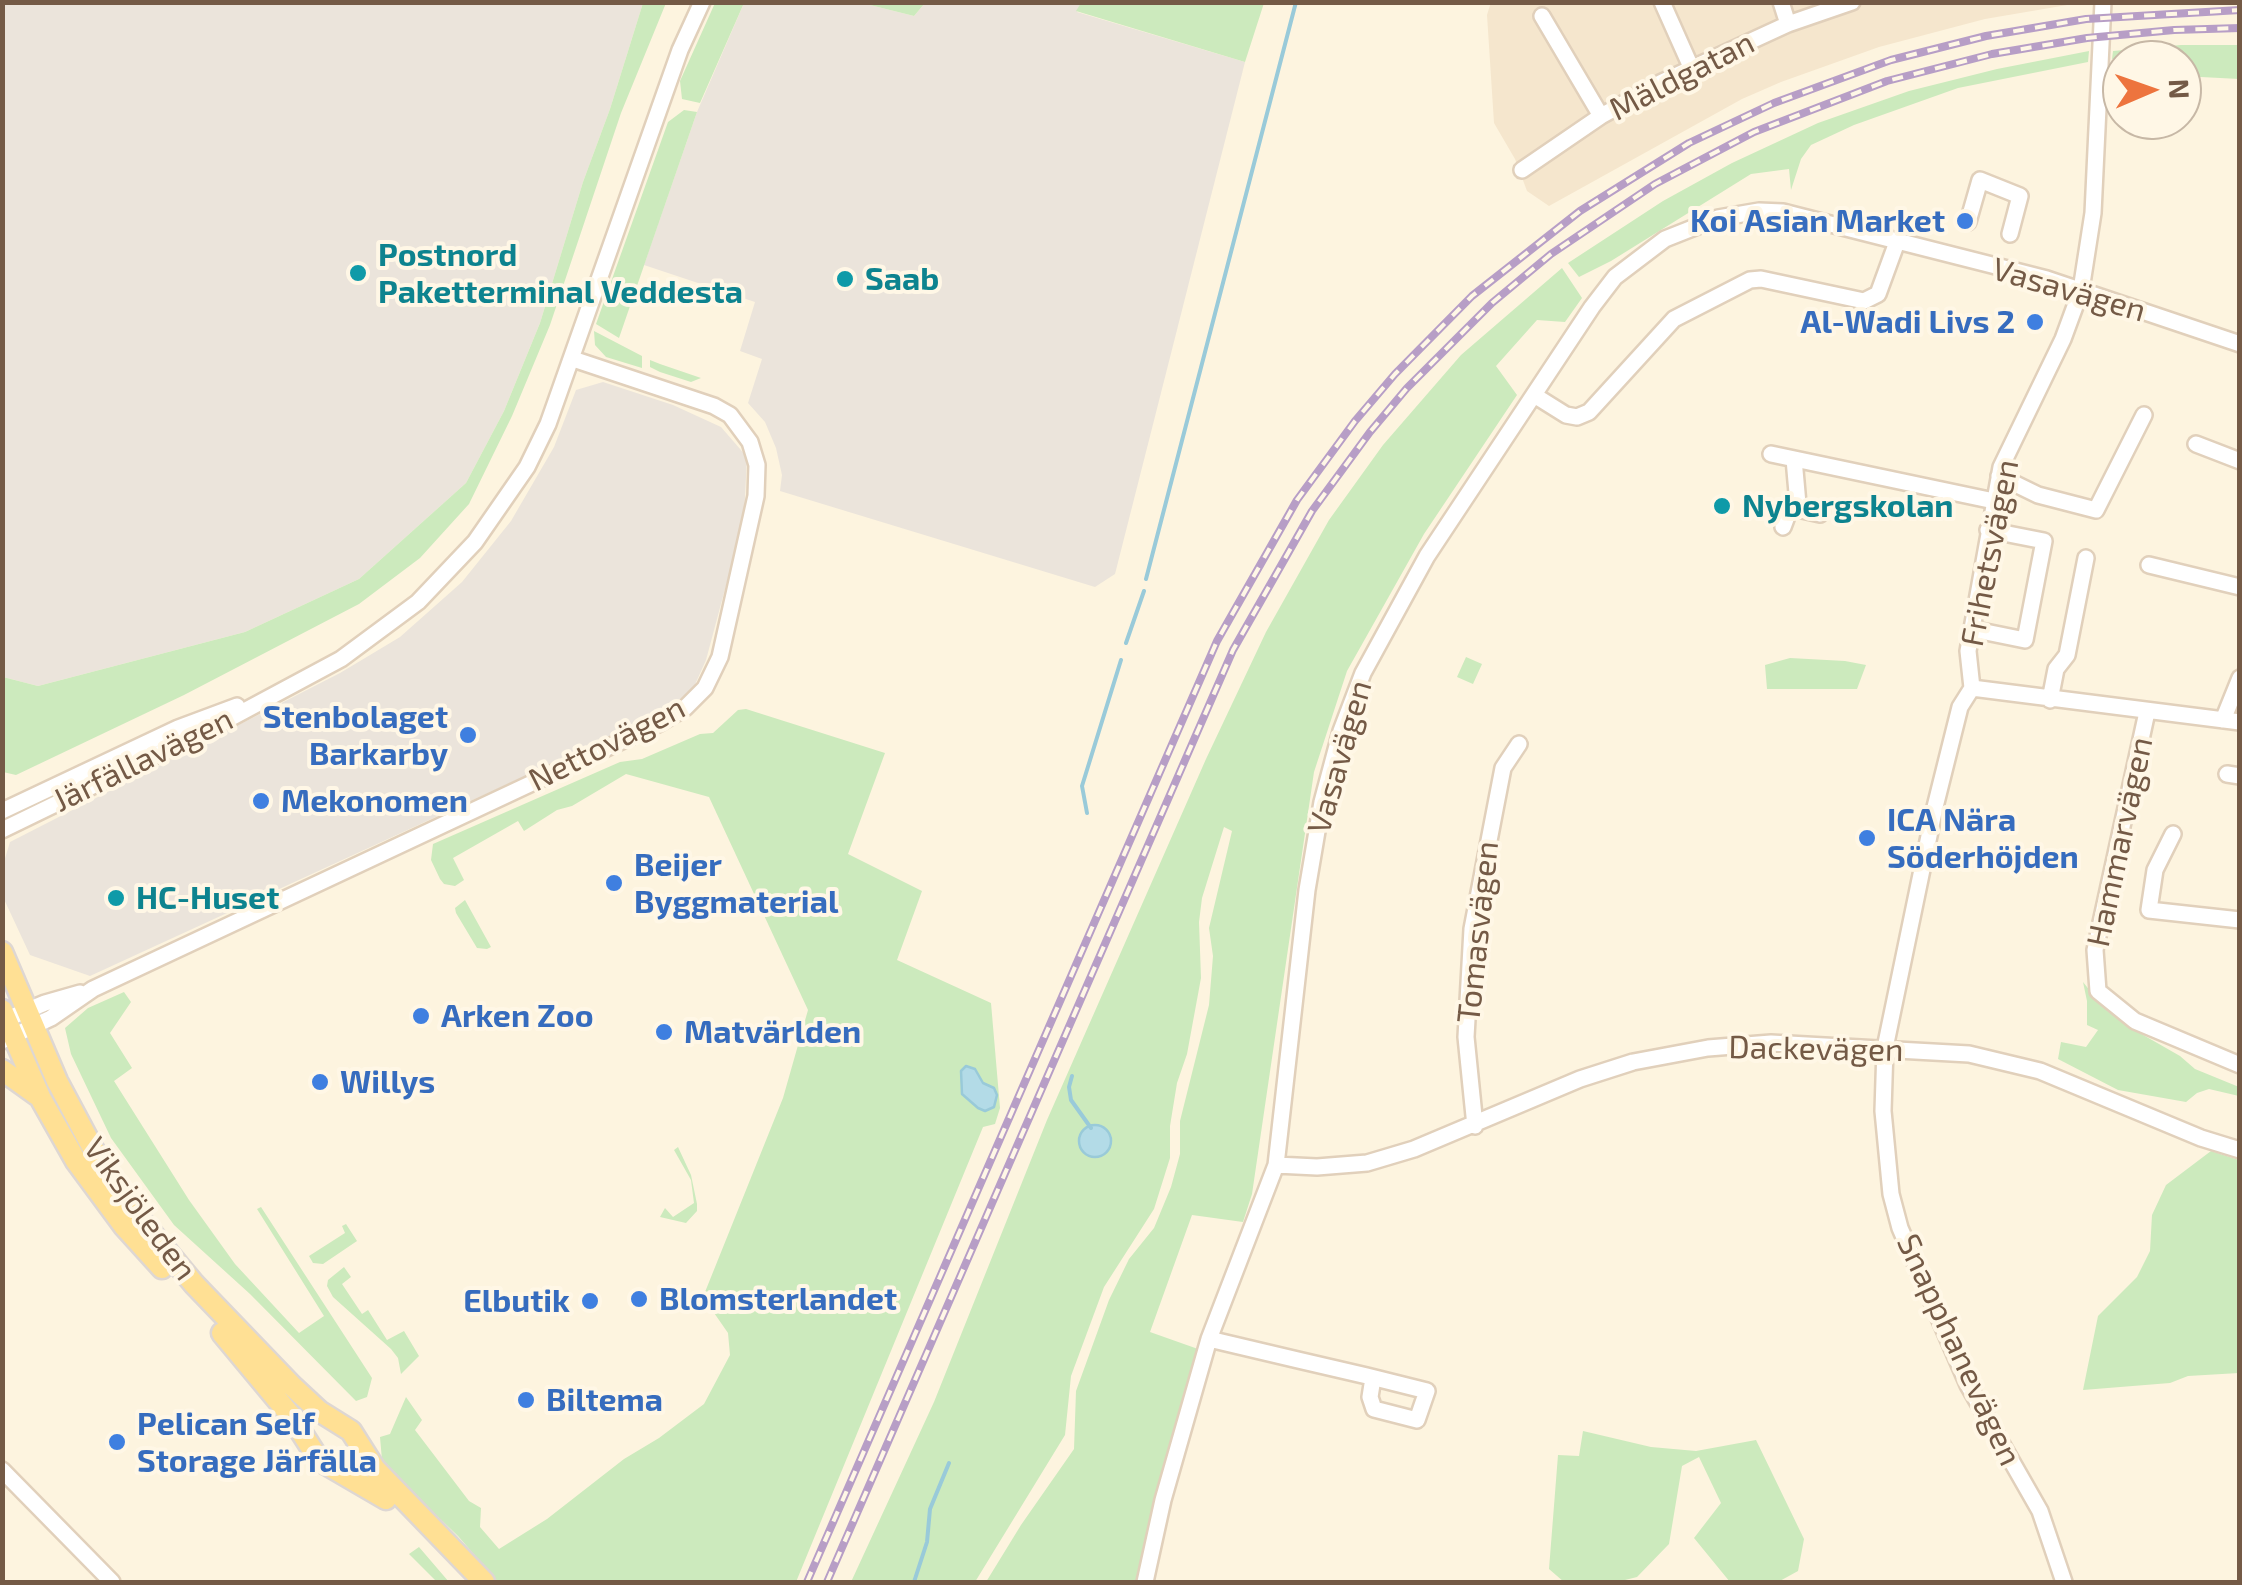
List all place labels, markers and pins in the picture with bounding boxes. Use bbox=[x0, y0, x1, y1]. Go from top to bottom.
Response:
place label: Koi Asian Market bbox=[1690, 202, 1945, 240]
marker: Koi Asian Market bbox=[1954, 210, 1976, 232]
place label: Postnord Paketterminal Veddesta bbox=[378, 236, 743, 311]
place label: Saab bbox=[865, 260, 939, 298]
marker: Postnord Paketterminal Veddesta bbox=[347, 262, 369, 284]
marker: Saab bbox=[834, 268, 856, 290]
place label: Al-Wadi Livs 2 bbox=[1801, 303, 2015, 341]
marker: Al-Wadi Livs 2 bbox=[2024, 311, 2046, 333]
place label: Nybergskolan bbox=[1742, 487, 1954, 525]
marker: Nybergskolan bbox=[1711, 495, 1733, 517]
place label: Stenbolaget Barkarby bbox=[263, 698, 448, 773]
marker: Stenbolaget Barkarby bbox=[457, 724, 479, 746]
place label: Mekonomen bbox=[281, 782, 468, 820]
marker: Mekonomen bbox=[250, 790, 272, 812]
place label: ICA Nära Söderhöjden bbox=[1887, 801, 2079, 876]
marker: ICA Nära Söderhöjden bbox=[1856, 827, 1878, 849]
place label: Beijer Byggmaterial bbox=[634, 846, 838, 921]
marker: Beijer Byggmaterial bbox=[603, 872, 625, 894]
place label: HC-Huset bbox=[136, 879, 279, 917]
marker: HC-Huset bbox=[105, 887, 127, 909]
place label: Arken Zoo bbox=[441, 997, 594, 1035]
marker: Arken Zoo bbox=[410, 1005, 432, 1027]
place label: Matvärlden bbox=[684, 1013, 861, 1051]
marker: Matvärlden bbox=[653, 1021, 675, 1043]
place label: Willys bbox=[340, 1063, 435, 1101]
marker: Willys bbox=[309, 1071, 331, 1093]
place label: Blomsterlandet bbox=[659, 1280, 897, 1318]
place label: Elbutik bbox=[463, 1282, 570, 1320]
marker: Blomsterlandet bbox=[628, 1288, 650, 1310]
marker: Elbutik bbox=[579, 1290, 601, 1312]
place label: Biltema bbox=[546, 1381, 663, 1419]
marker: Biltema bbox=[515, 1389, 537, 1411]
place label: Pelican Self Storage Järfälla bbox=[137, 1405, 377, 1480]
marker: Pelican Self Storage Järfälla bbox=[106, 1431, 128, 1453]

